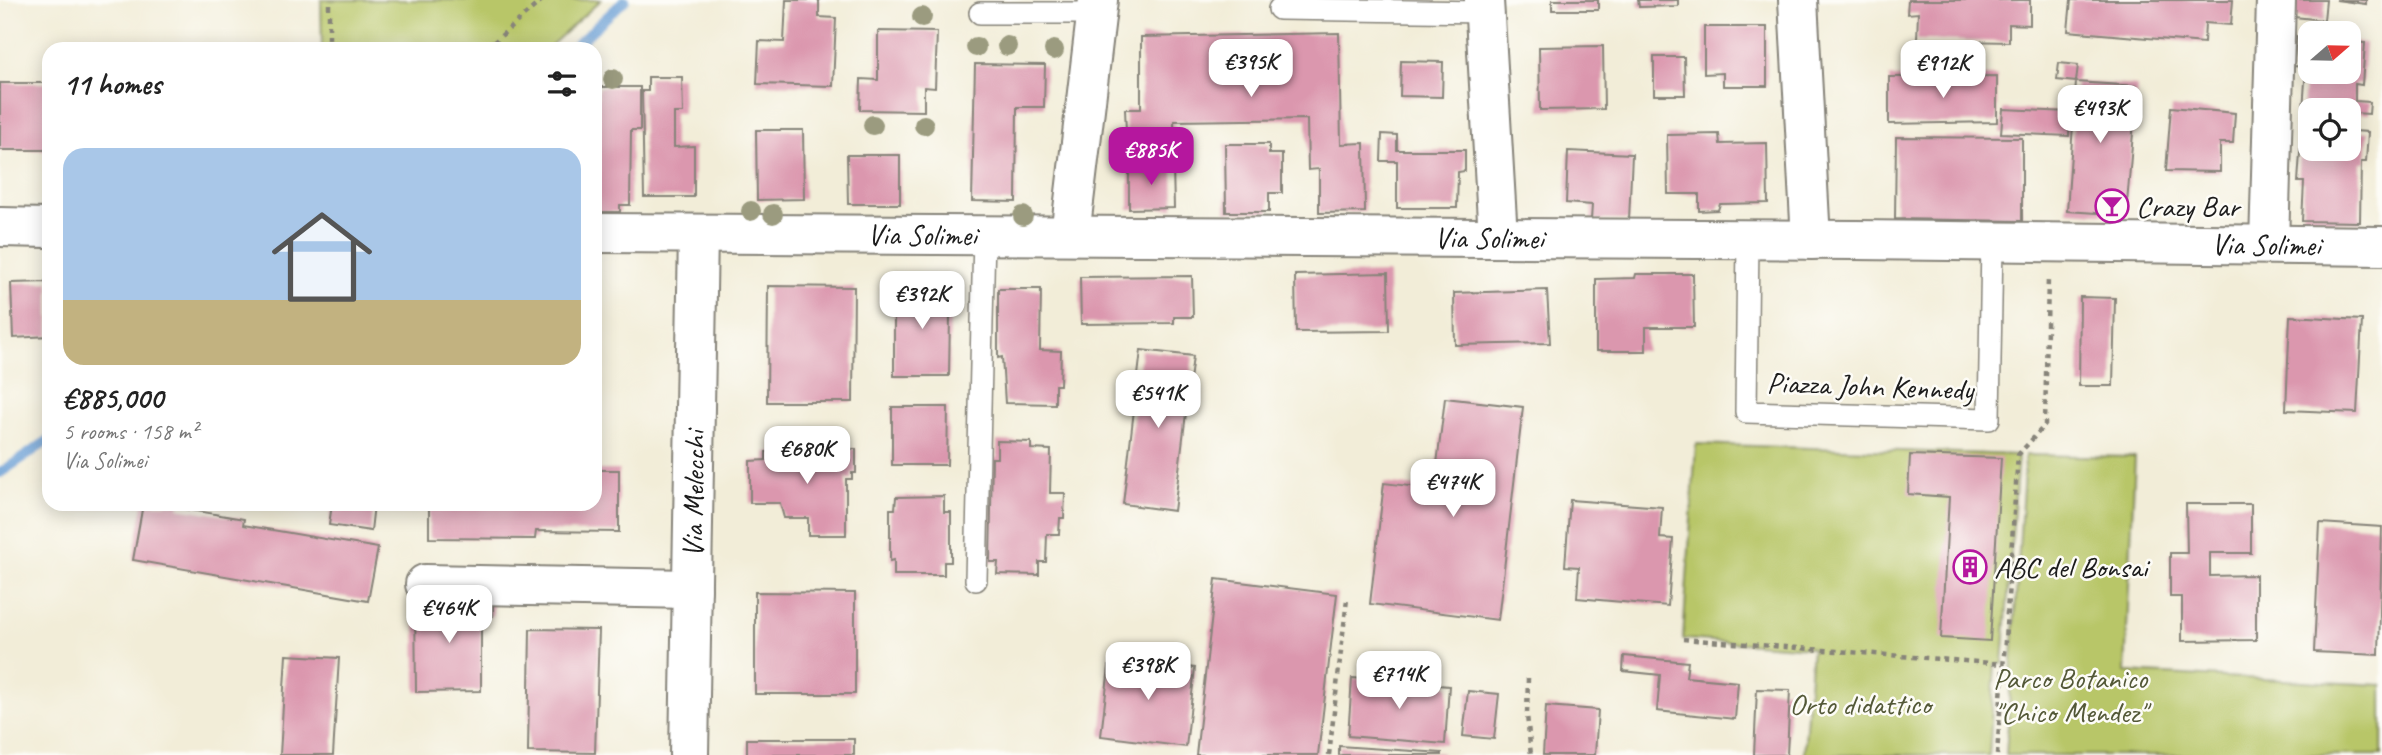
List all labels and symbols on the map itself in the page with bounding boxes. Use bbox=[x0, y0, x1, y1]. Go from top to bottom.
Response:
north arrow bbox=[2298, 21, 2361, 84]
pin: €395K bbox=[1202, 40, 1300, 99]
pin: €912K bbox=[1894, 41, 1992, 100]
pin: €493K bbox=[2051, 86, 2149, 145]
pin: €885K bbox=[1102, 128, 1200, 187]
bar icon: Crazy Bar bbox=[2093, 187, 2131, 225]
place label: Crazy Bar bbox=[2136, 187, 2242, 225]
street label: Via Solimei bbox=[867, 216, 980, 254]
street label: Via Solimei bbox=[1434, 219, 1547, 257]
street label: Via Solimei bbox=[2211, 225, 2324, 264]
pin: €392K bbox=[873, 272, 971, 331]
street label: Piazza John Kennedy bbox=[1766, 363, 1976, 409]
pin: €541K bbox=[1109, 370, 1207, 430]
pin: €680K bbox=[758, 426, 856, 486]
street label: Via Melecchi bbox=[673, 427, 714, 558]
pin: €474K bbox=[1404, 460, 1502, 519]
building icon: ABC del Bonsai bbox=[1951, 548, 1989, 586]
place label: ABC del Bonsai bbox=[1994, 548, 2151, 586]
pin: €464K bbox=[400, 586, 498, 645]
pin: €398K bbox=[1099, 642, 1197, 702]
pin: €714K bbox=[1350, 652, 1448, 711]
park label: Parco Botanico "Chico Mendez" bbox=[1993, 659, 2152, 731]
park label: Orto didattico bbox=[1789, 685, 1934, 723]

